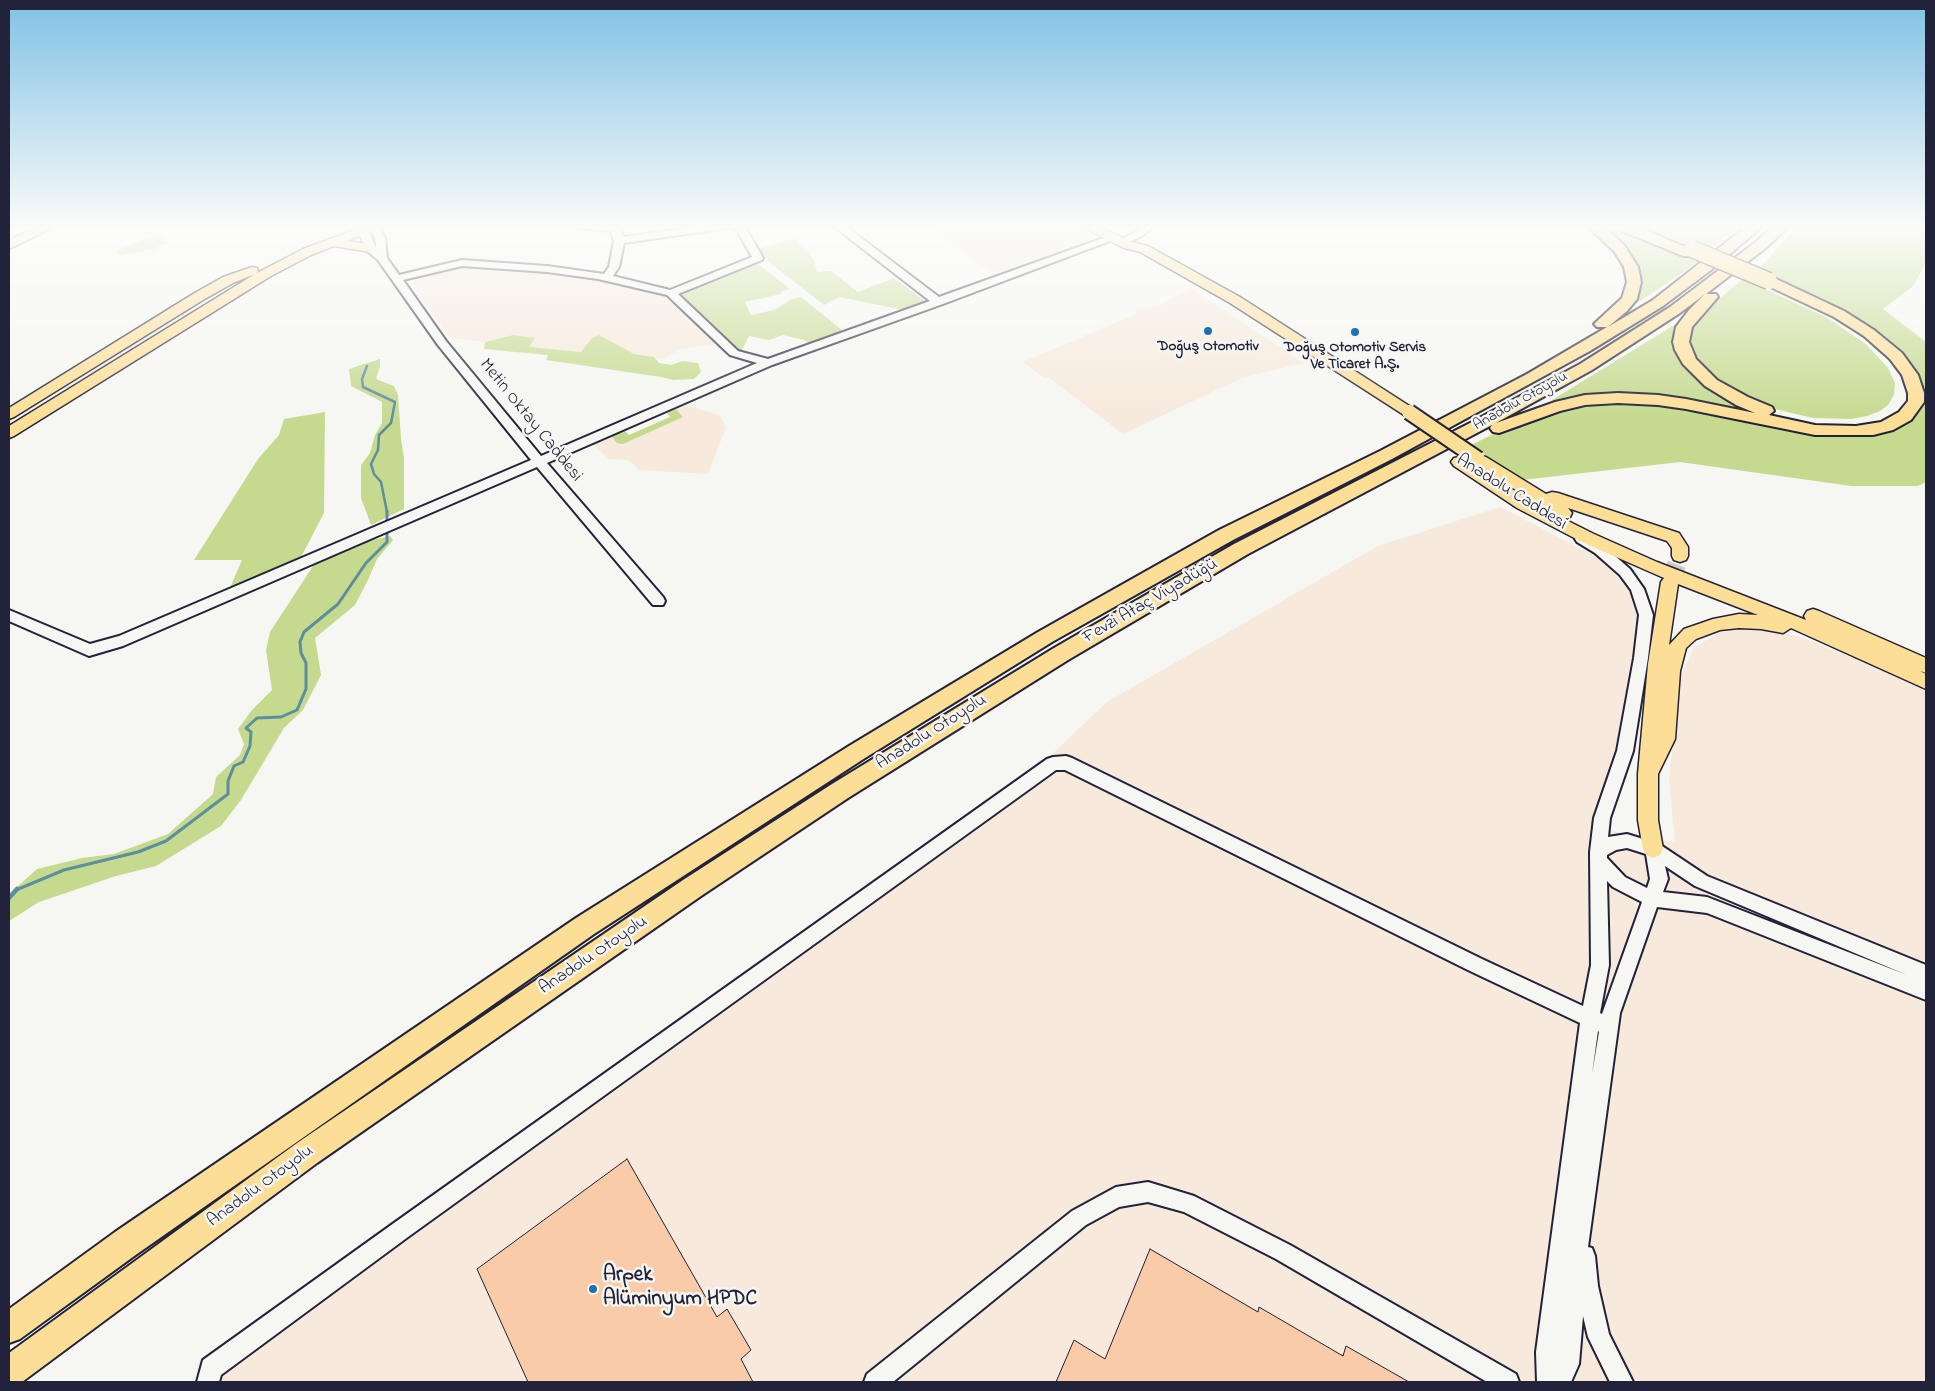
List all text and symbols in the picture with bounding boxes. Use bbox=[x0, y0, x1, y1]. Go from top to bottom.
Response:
marker: Doğuş Otomotiv bbox=[1202, 325, 1214, 337]
marker: Doğuş Otomotiv Servis Ve Ticaret A.Ş. bbox=[1349, 326, 1361, 338]
place label: Doğuş Otomotiv bbox=[1157, 339, 1259, 357]
place label: Doğuş Otomotiv Servis Ve Ticaret A.Ş. bbox=[1284, 340, 1426, 375]
street label: Metin Oktay Caddesi bbox=[474, 355, 586, 487]
street label: Anadolu Otoyolu bbox=[1471, 369, 1571, 435]
street label: Anadolu Caddesi bbox=[1452, 450, 1570, 536]
street label: Fevzi Ataç Viyadüğü bbox=[1080, 555, 1222, 649]
street label: Anadolu Otoyolu bbox=[873, 690, 991, 776]
street label: Anadolu Otoyolu bbox=[536, 912, 652, 1000]
street label: Anadolu Otoyolu bbox=[204, 1141, 318, 1233]
place label: Arpek Alüminyum HPDC bbox=[603, 1264, 757, 1314]
marker: Arpek Alüminyum HPDC bbox=[587, 1283, 599, 1295]

